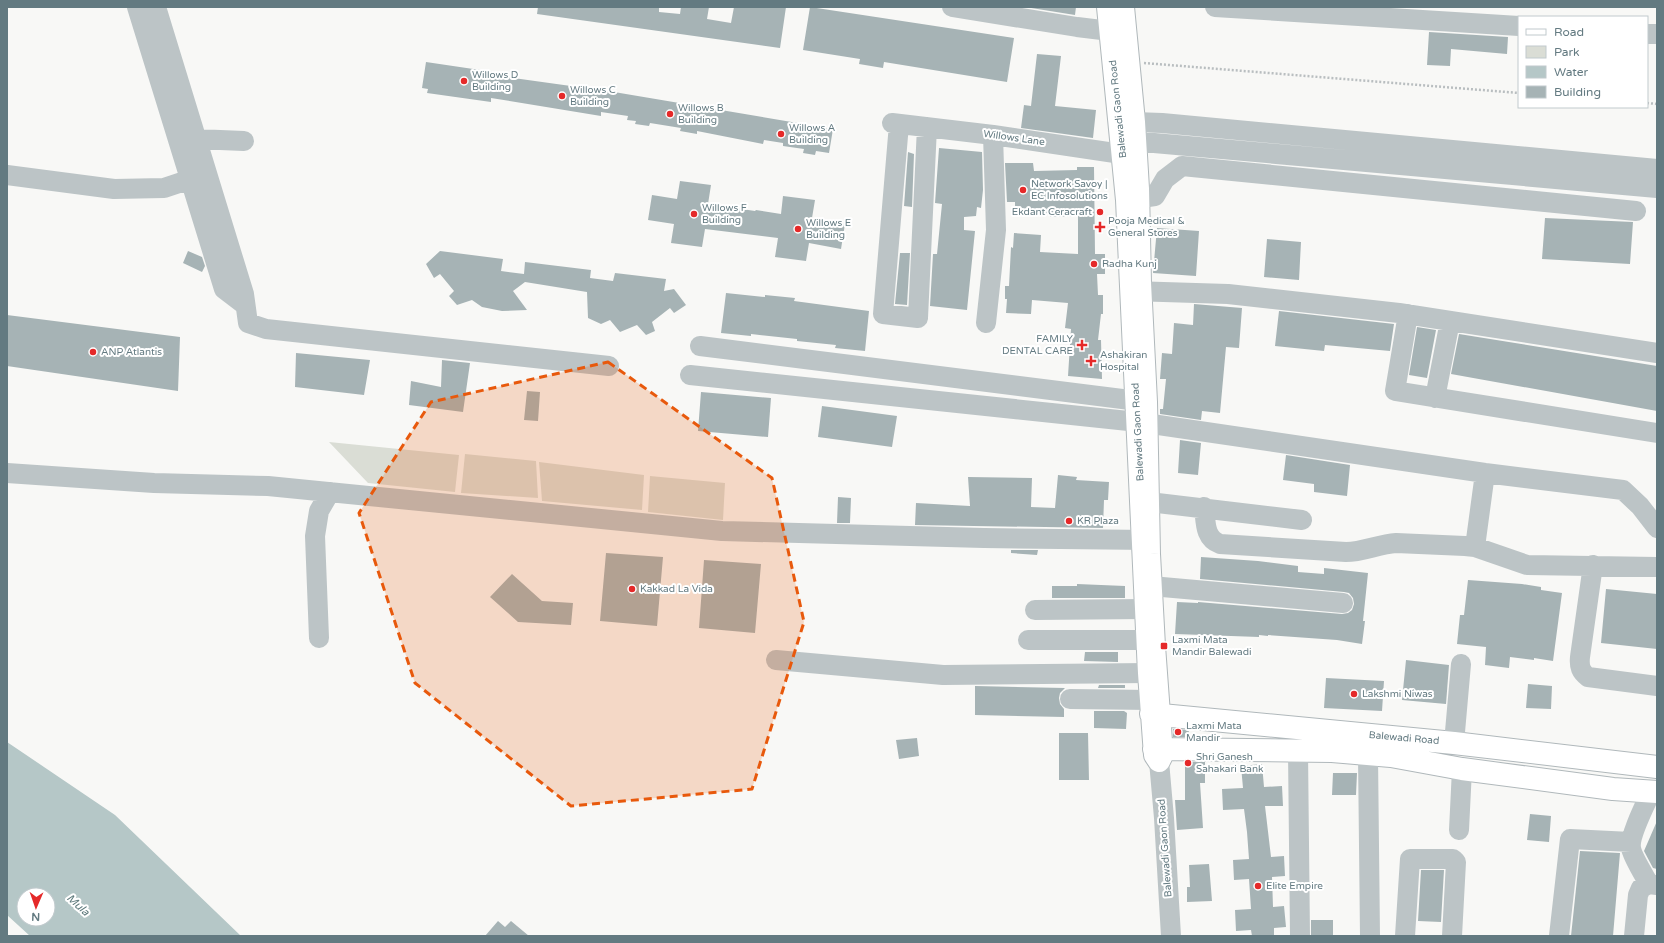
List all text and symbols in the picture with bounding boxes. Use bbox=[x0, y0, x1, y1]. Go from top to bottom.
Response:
legend bbox=[1518, 16, 1648, 108]
text: Road bbox=[1554, 25, 1584, 39]
text: Park bbox=[1554, 45, 1580, 59]
street label: Balewadi Gaon Road bbox=[1107, 59, 1129, 159]
text: Water bbox=[1554, 65, 1589, 79]
place label: Willows D Building bbox=[472, 69, 518, 93]
marker: Willows D Building bbox=[459, 76, 469, 86]
place label: Willows C Building bbox=[570, 84, 616, 108]
text: Building bbox=[1554, 85, 1601, 99]
marker: Willows C Building bbox=[557, 91, 567, 101]
place label: Willows B Building bbox=[678, 102, 724, 126]
marker: Willows B Building bbox=[665, 109, 675, 119]
place label: Willows A Building bbox=[789, 122, 835, 146]
street label: Willows Lane bbox=[982, 128, 1046, 148]
marker: Willows A Building bbox=[776, 129, 786, 139]
place label: Network Savoy | EC Infosolutions bbox=[1031, 178, 1108, 202]
marker: Network Savoy | EC Infosolutions bbox=[1018, 185, 1028, 195]
place label: Willows F Building bbox=[702, 202, 747, 226]
place label: Ekdant Ceracraft bbox=[1012, 206, 1092, 218]
marker: Ekdant Ceracraft bbox=[1095, 207, 1105, 217]
marker: Willows F Building bbox=[689, 209, 699, 219]
place label: Pooja Medical & General Stores bbox=[1108, 215, 1185, 239]
place label: Willows E Building bbox=[806, 217, 851, 241]
marker: Pooja Medical & General Stores bbox=[1095, 222, 1105, 232]
marker: Willows E Building bbox=[793, 224, 803, 234]
place label: Radha Kunj bbox=[1102, 258, 1157, 270]
marker: Radha Kunj bbox=[1089, 259, 1099, 269]
place label: FAMILY DENTAL CARE bbox=[1002, 333, 1074, 357]
marker: FAMILY DENTAL CARE bbox=[1076, 339, 1088, 351]
place label: ANP Atlantis bbox=[101, 346, 162, 358]
marker: ANP Atlantis bbox=[88, 347, 98, 357]
place label: Ashakiran Hospital bbox=[1100, 349, 1147, 373]
marker: Ashakiran Hospital bbox=[1085, 355, 1097, 367]
street label: Balewadi Gaon Road bbox=[1129, 382, 1147, 482]
place label: KR Plaza bbox=[1077, 515, 1119, 527]
marker: KR Plaza bbox=[1064, 516, 1074, 526]
place label: Kakkad La Vida bbox=[640, 583, 713, 595]
marker: Kakkad La Vida bbox=[627, 584, 637, 594]
place label: Laxmi Mata Mandir Balewadi bbox=[1172, 634, 1252, 658]
marker: Laxmi Mata Mandir Balewadi bbox=[1159, 641, 1169, 651]
place label: Lakshmi Niwas bbox=[1362, 688, 1433, 700]
marker: Lakshmi Niwas bbox=[1349, 689, 1359, 699]
place label: Laxmi Mata Mandir bbox=[1186, 720, 1242, 744]
marker: Laxmi Mata Mandir bbox=[1173, 727, 1183, 737]
street label: Balewadi Road bbox=[1368, 729, 1440, 747]
place label: Shri Ganesh Sahakari Bank bbox=[1196, 751, 1264, 775]
marker: Shri Ganesh Sahakari Bank bbox=[1183, 758, 1193, 768]
street label: Balewadi Gaon Road bbox=[1156, 798, 1174, 898]
place label: Elite Empire bbox=[1266, 880, 1323, 892]
marker: Elite Empire bbox=[1253, 881, 1263, 891]
north arrow bbox=[16, 887, 56, 927]
water label: Mula bbox=[64, 891, 93, 919]
text: N bbox=[31, 910, 40, 923]

